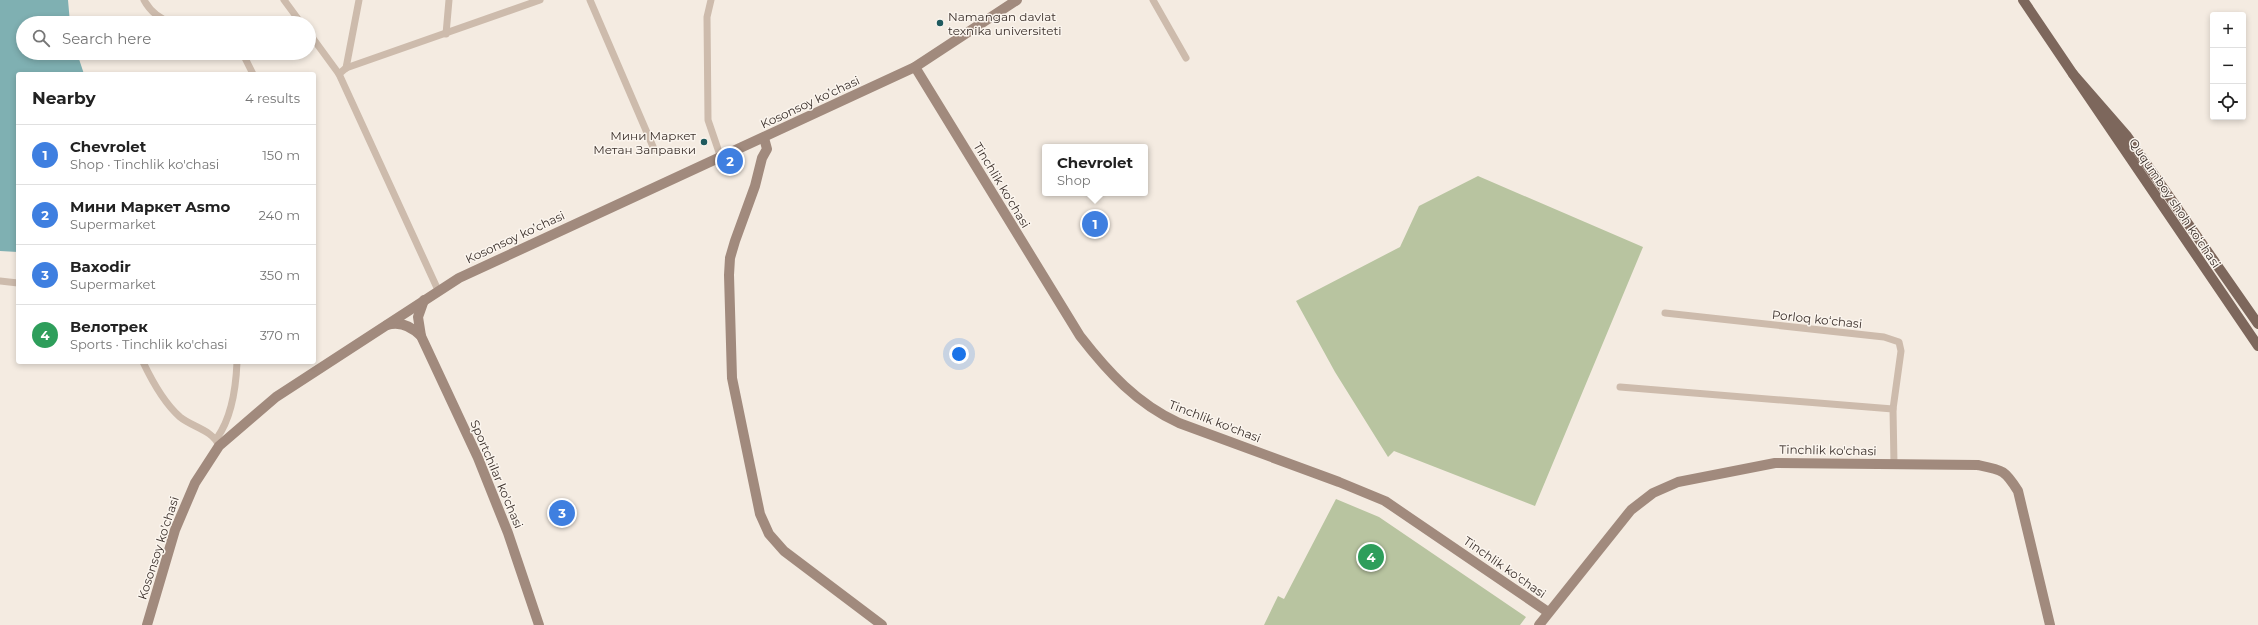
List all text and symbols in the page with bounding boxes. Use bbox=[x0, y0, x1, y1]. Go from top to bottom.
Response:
place label: Namangan davlat texnika universiteti bbox=[948, 9, 1061, 38]
map controls bbox=[2210, 12, 2246, 120]
button: + bbox=[2210, 12, 2246, 48]
search box bbox=[16, 16, 316, 60]
marker: Namangan davlat texnika universiteti bbox=[935, 18, 945, 28]
icon: search bbox=[30, 27, 52, 49]
text: Search here bbox=[62, 29, 151, 48]
button: − bbox=[2210, 48, 2246, 84]
street label: Kosonsoy ko’chasi bbox=[758, 72, 862, 132]
button: locate bbox=[2210, 84, 2246, 120]
text: Nearby bbox=[32, 88, 96, 108]
text: 4 results bbox=[245, 90, 300, 106]
place label: Мини Маркет Метан Заправки bbox=[593, 128, 696, 157]
street label: Ququmboy shoh koʻchasi bbox=[2126, 135, 2224, 271]
text: Chevrolet bbox=[70, 137, 146, 156]
marker: Мини Маркет Метан Заправки bbox=[699, 137, 709, 147]
street label: Tinchlik ko'chasi bbox=[971, 139, 1033, 231]
popup bbox=[1042, 144, 1148, 196]
pin: 2 bbox=[717, 146, 743, 176]
text: 1 bbox=[42, 147, 48, 163]
text: 150 m bbox=[262, 147, 300, 163]
text: Chevrolet bbox=[1057, 153, 1133, 172]
text: Shop · Tinchlik ko'chasi bbox=[70, 156, 219, 172]
text: Shop bbox=[1057, 172, 1091, 188]
text: Мини Маркет Asmo bbox=[70, 197, 230, 216]
text: 2 bbox=[41, 207, 49, 223]
text: 240 m bbox=[259, 207, 300, 223]
street label: Kosonsoy ko’chasi bbox=[463, 207, 567, 267]
pin: 1 bbox=[1082, 209, 1108, 239]
text: Supermarket bbox=[70, 216, 156, 232]
text: Baxodir bbox=[70, 257, 131, 276]
text: 3 bbox=[41, 267, 49, 283]
text: 350 m bbox=[260, 267, 300, 283]
text: Supermarket bbox=[70, 276, 156, 292]
street label: Porloq koʻchasi bbox=[1771, 307, 1863, 331]
text: Велотрек bbox=[70, 317, 148, 336]
text: 4 bbox=[41, 327, 49, 343]
text: 370 m bbox=[260, 327, 300, 343]
text: Sports · Tinchlik ko'chasi bbox=[70, 336, 227, 352]
your location bbox=[949, 344, 969, 364]
street label: Tinchlik ko'chasi bbox=[1167, 397, 1263, 445]
street label: Sportchilar ko'chasi bbox=[467, 417, 527, 531]
street label: Tinchlik ko'chasi bbox=[1779, 442, 1877, 458]
street label: Kosonsoy ko’chasi bbox=[134, 494, 182, 602]
pin: 3 bbox=[549, 498, 575, 528]
street label: Tinchlik ko'chasi bbox=[1461, 533, 1549, 601]
pin: 4 bbox=[1358, 542, 1384, 572]

